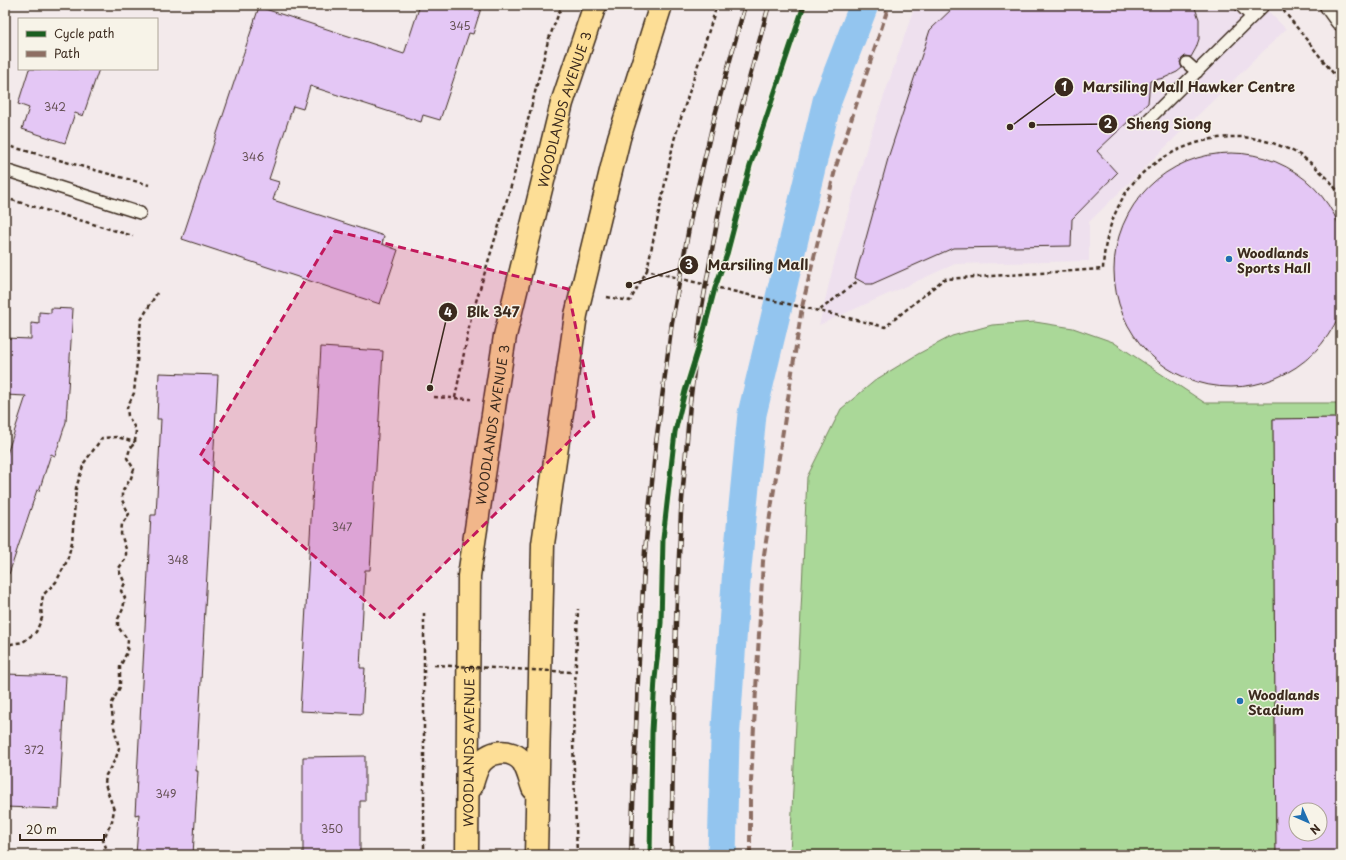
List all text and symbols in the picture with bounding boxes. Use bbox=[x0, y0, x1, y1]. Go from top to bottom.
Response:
house number: 345 bbox=[449, 17, 471, 34]
legend bbox=[18, 18, 158, 70]
text: Cycle path bbox=[54, 24, 115, 42]
street label: WOODLANDS AVENUE 3 bbox=[532, 28, 595, 189]
text: Path bbox=[54, 44, 80, 62]
callout: Marsiling Mall Hawker Centre bbox=[1054, 74, 1304, 100]
text: Marsiling Mall Hawker Centre bbox=[1083, 76, 1296, 97]
text: 1 bbox=[1061, 77, 1067, 95]
house number: 342 bbox=[44, 98, 66, 115]
callout: Sheng Siong bbox=[1098, 111, 1220, 137]
text: Sheng Siong bbox=[1126, 113, 1212, 134]
text: 2 bbox=[1104, 114, 1113, 132]
house number: 346 bbox=[242, 148, 264, 165]
place label: Woodlands Sports Hall bbox=[1237, 243, 1311, 277]
callout: Marsiling Mall bbox=[679, 252, 816, 278]
text: Marsiling Mall bbox=[708, 254, 808, 275]
marker: Woodlands Sports Hall bbox=[1224, 254, 1234, 264]
text: 3 bbox=[685, 255, 693, 273]
callout: Blk 347 bbox=[438, 299, 528, 325]
text: Blk 347 bbox=[466, 301, 520, 322]
text: 4 bbox=[444, 303, 452, 321]
street label: WOODLANDS AVENUE 3 bbox=[470, 343, 513, 506]
house number: 347 bbox=[332, 518, 352, 535]
house number: 348 bbox=[167, 551, 189, 568]
street label: WOODLANDS AVENUE 3 bbox=[458, 665, 478, 827]
place label: Woodlands Stadium bbox=[1248, 685, 1320, 719]
marker: Woodlands Stadium bbox=[1235, 696, 1245, 706]
house number: 372 bbox=[24, 741, 45, 758]
house number: 349 bbox=[156, 785, 176, 802]
north arrow bbox=[1288, 802, 1328, 842]
scale bar bbox=[20, 816, 104, 842]
text: 20 m bbox=[26, 820, 57, 838]
house number: 350 bbox=[321, 820, 343, 837]
text: N bbox=[1306, 820, 1325, 839]

